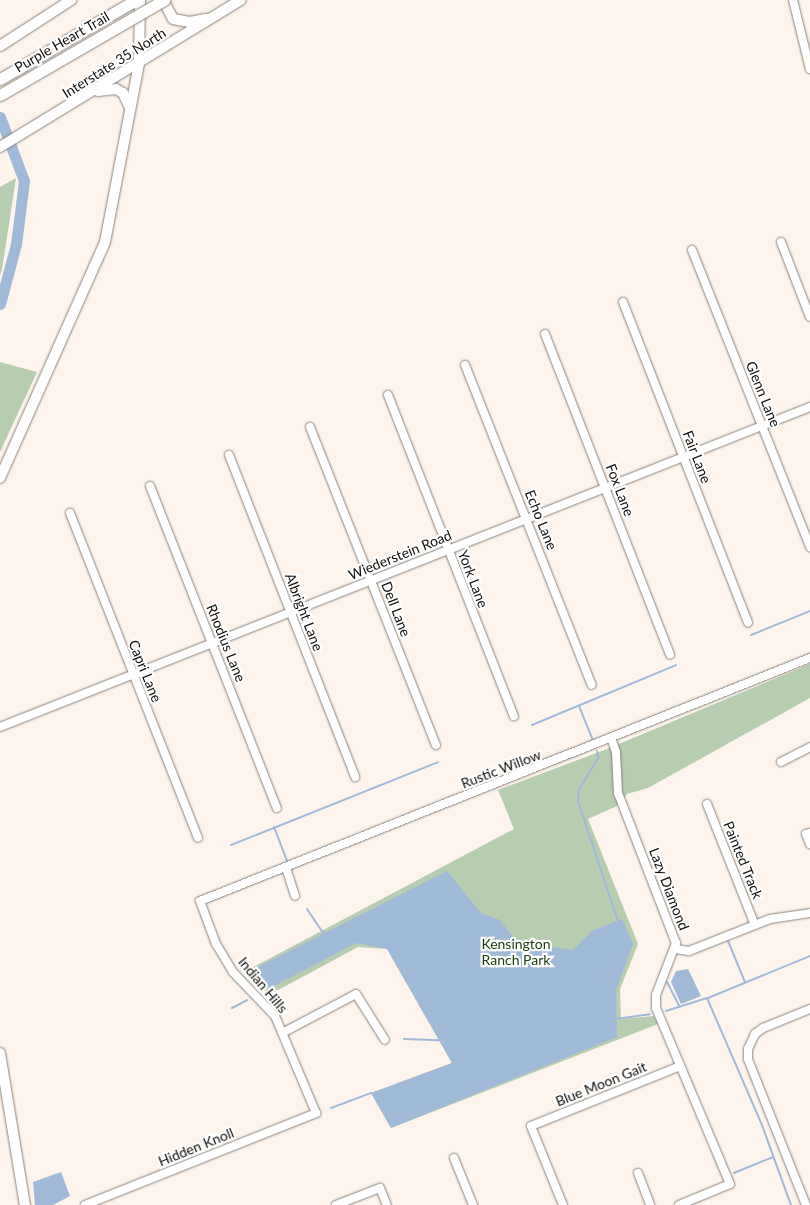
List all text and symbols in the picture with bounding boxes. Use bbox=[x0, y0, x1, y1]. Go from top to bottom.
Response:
street label: Purple Heart Trail bbox=[11, 8, 113, 76]
street label: Interstate 35 North bbox=[59, 24, 169, 102]
street label: Glenn Lane bbox=[742, 359, 784, 429]
street label: Fair Lane bbox=[679, 428, 715, 486]
street label: Fox Lane bbox=[602, 461, 638, 519]
street label: Echo Lane bbox=[521, 488, 561, 552]
street label: Wiederstein Road bbox=[346, 527, 454, 583]
street label: York Lane bbox=[454, 548, 492, 610]
street label: Albright Lane bbox=[281, 571, 327, 653]
street label: Dell Lane bbox=[378, 579, 414, 639]
street label: Rhodius Lane bbox=[203, 602, 249, 684]
street label: Capri Lane bbox=[125, 637, 165, 705]
street label: Rustic Willow bbox=[459, 746, 543, 792]
street label: Painted Track bbox=[720, 819, 766, 901]
street label: Lazy Diamond bbox=[646, 845, 692, 933]
park label: Kensington Ranch Park bbox=[481, 936, 551, 969]
street label: Indian Hills bbox=[235, 954, 291, 1016]
street label: Blue Moon Gait bbox=[553, 1058, 649, 1110]
street label: Hidden Knoll bbox=[156, 1124, 236, 1170]

